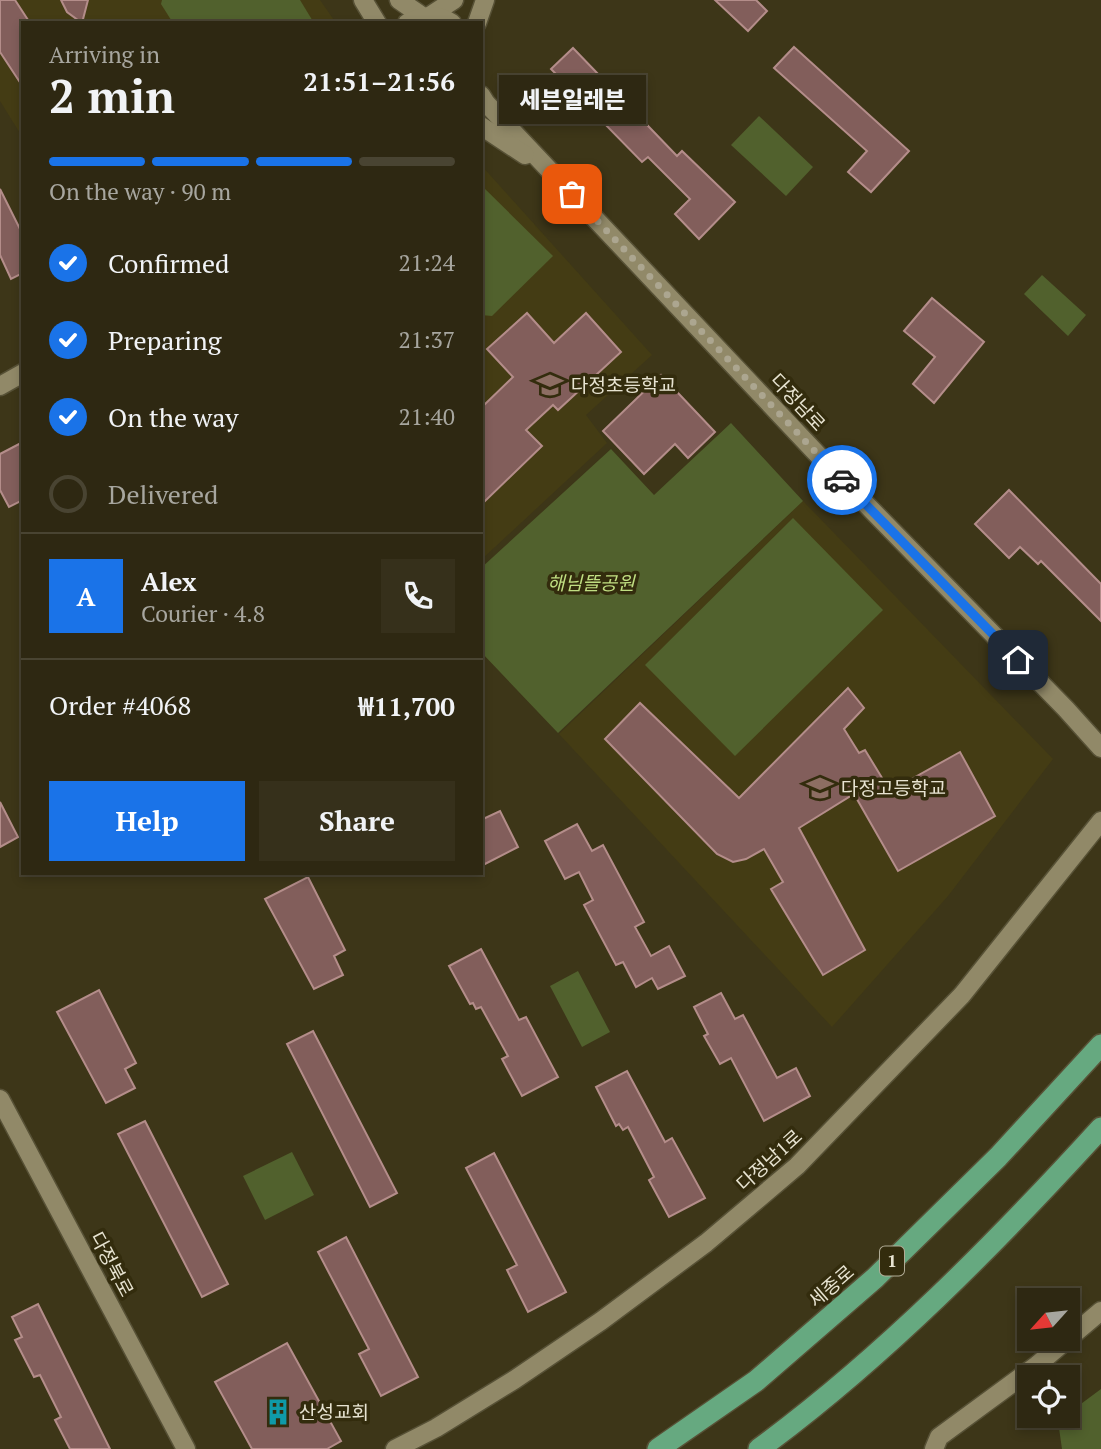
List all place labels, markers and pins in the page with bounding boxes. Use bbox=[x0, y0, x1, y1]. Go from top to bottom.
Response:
callout: 세븐일레븐 bbox=[498, 75, 646, 124]
pin bbox=[542, 164, 602, 224]
school or university icon: 다정초등학교 bbox=[535, 370, 565, 400]
place label: 다정초등학교 bbox=[571, 372, 676, 397]
pin bbox=[988, 630, 1048, 690]
school or university icon: 다정고등학교 bbox=[805, 773, 835, 803]
place label: 다정고등학교 bbox=[841, 775, 946, 800]
building icon: 산성교회 bbox=[263, 1397, 293, 1427]
place label: 산성교회 bbox=[299, 1399, 369, 1424]

